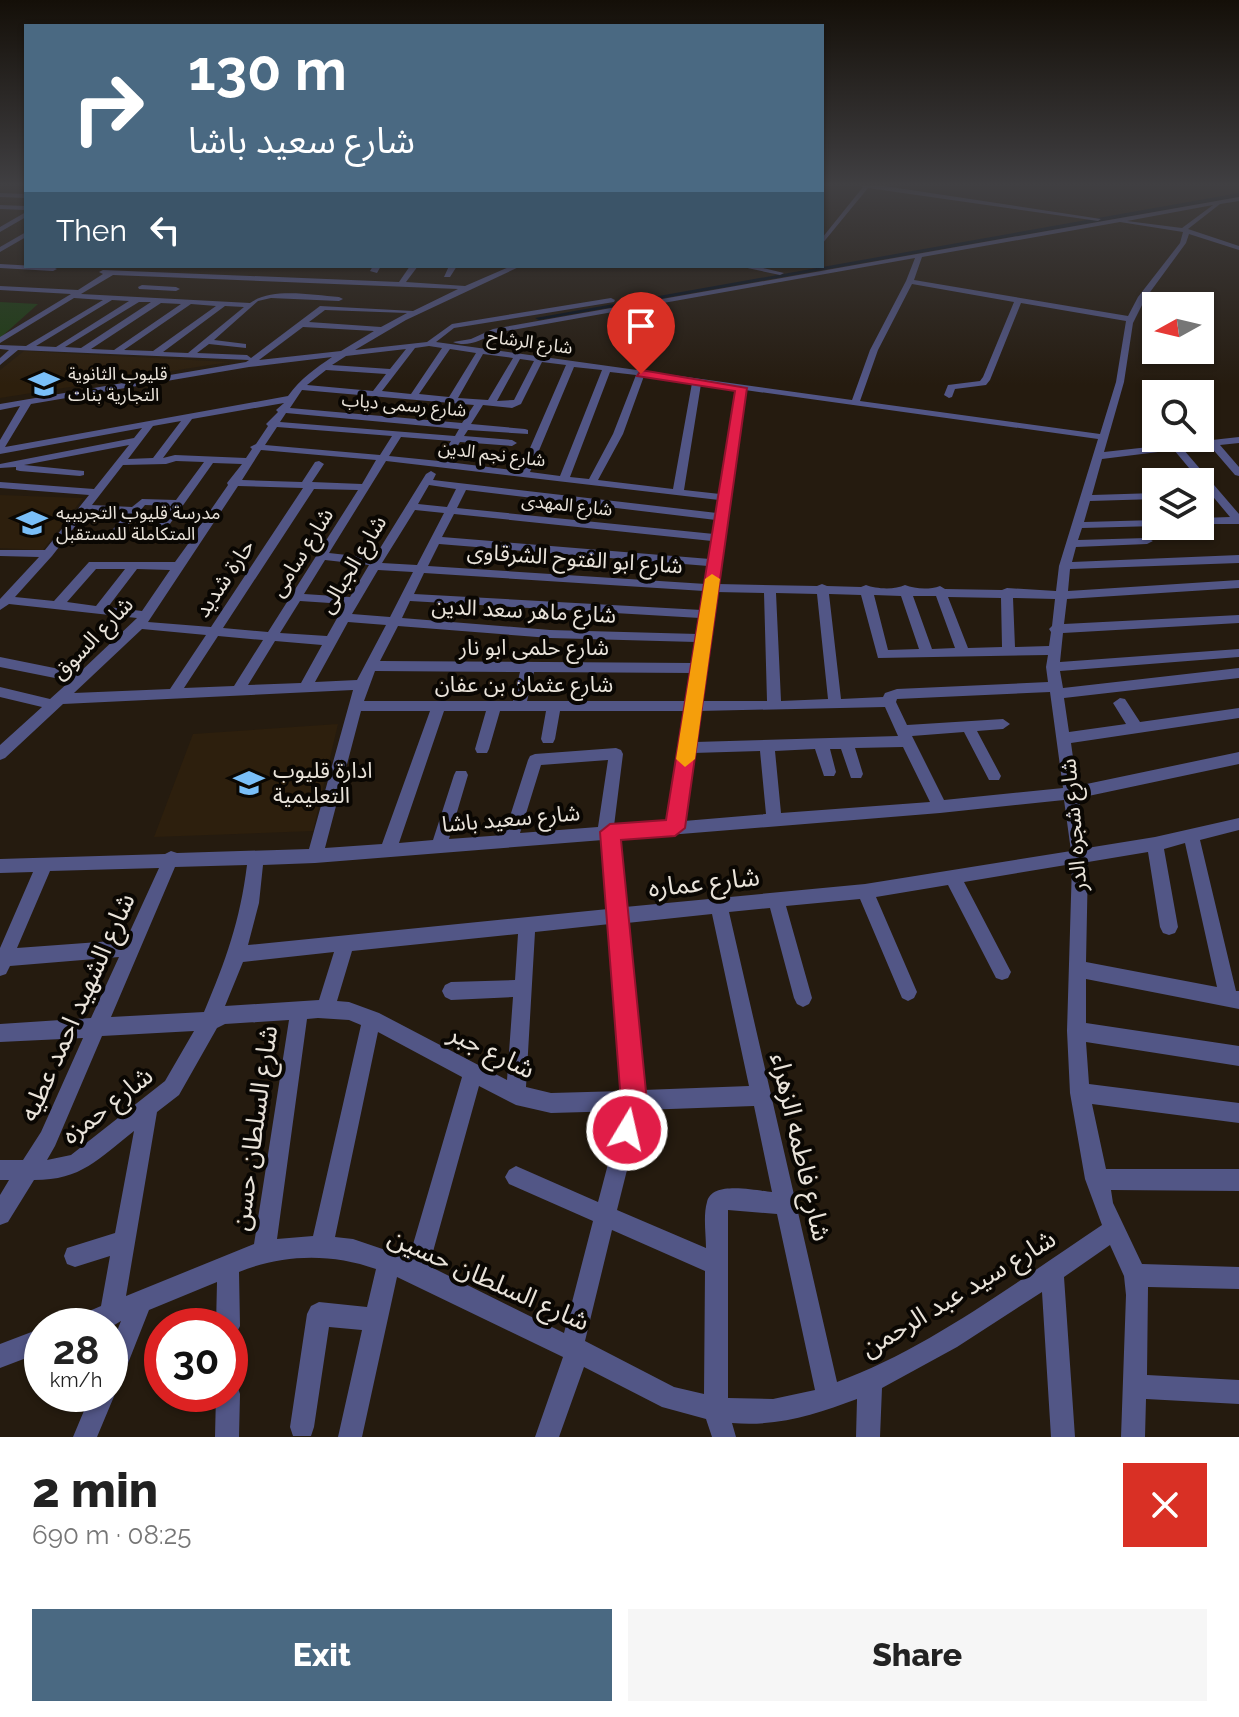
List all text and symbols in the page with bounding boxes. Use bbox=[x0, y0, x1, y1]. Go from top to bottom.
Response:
text: 130 m bbox=[188, 37, 347, 103]
icon: right bbox=[56, 56, 160, 160]
text: شارع سعيد باشا bbox=[188, 119, 415, 161]
icon: left bbox=[143, 208, 187, 252]
text: Then bbox=[56, 213, 127, 248]
pin bbox=[607, 292, 675, 374]
north arrow bbox=[1142, 292, 1214, 364]
map controls bbox=[1142, 292, 1214, 540]
icon: arrive bbox=[619, 304, 663, 348]
street label: شارع الرشاح bbox=[485, 325, 574, 362]
place label: قليوب الثانوية التجارية بنات bbox=[68, 363, 168, 406]
school or university icon: قليوب الثانوية التجارية بنات bbox=[27, 367, 61, 401]
button: search bbox=[1142, 380, 1214, 452]
street label: شارع رسمى دياب bbox=[340, 389, 467, 424]
street label: شارع نجم الدين bbox=[437, 437, 547, 474]
button: layers bbox=[1142, 468, 1214, 540]
street label: شارع المهدى bbox=[520, 489, 614, 524]
place label: مدرسة قليوب التجريبيه المتكاملة للمستقبل bbox=[56, 502, 220, 545]
street label: شارع سامى bbox=[264, 503, 342, 603]
school or university icon: مدرسة قليوب التجريبيه المتكاملة للمستقبل bbox=[15, 506, 49, 540]
street label: شارع الجبالى bbox=[313, 510, 395, 620]
street label: حارة شديد bbox=[189, 534, 260, 622]
street label: شارع ابو الفتوح الشرقاوى bbox=[466, 537, 684, 583]
street label: شارع السوق bbox=[46, 591, 141, 688]
street label: شارع ماهر سعد الدين bbox=[431, 592, 617, 632]
street label: شارع حلمى ابو نار bbox=[458, 634, 609, 664]
street label: شارع عثمان بن عفان bbox=[435, 671, 613, 701]
place label: ادارة قليوب التعليمية bbox=[273, 757, 373, 808]
street label: شارع شجره الدر bbox=[1054, 757, 1096, 893]
school or university icon: ادارة قليوب التعليمية bbox=[232, 766, 266, 800]
street label: شارع سعيد باشا bbox=[441, 799, 582, 841]
street label: شارع عماره bbox=[647, 861, 762, 907]
street label: شارع الشهيد احمد عطيه bbox=[13, 888, 145, 1127]
street label: شارع جبر bbox=[441, 1017, 540, 1088]
street label: شارع السلطان حسن bbox=[225, 1023, 287, 1233]
street label: شارع فاطمه الزهراء bbox=[761, 1050, 837, 1245]
street label: شارع حمزه bbox=[55, 1060, 161, 1153]
position arrow bbox=[585, 1088, 669, 1172]
street label: شارع السلطان حسين bbox=[382, 1221, 594, 1340]
street label: شارع سيد عبد الرحمن bbox=[855, 1223, 1063, 1366]
speed limit sign: 30 bbox=[144, 1308, 248, 1412]
text: 28 bbox=[53, 1326, 99, 1373]
text: km/h bbox=[50, 1368, 102, 1392]
text: 2 min bbox=[32, 1462, 158, 1518]
button: close bbox=[1123, 1463, 1207, 1547]
text: 690 m · 08:25 bbox=[32, 1520, 191, 1550]
button: Exit bbox=[32, 1609, 612, 1701]
button: Share bbox=[628, 1609, 1207, 1701]

